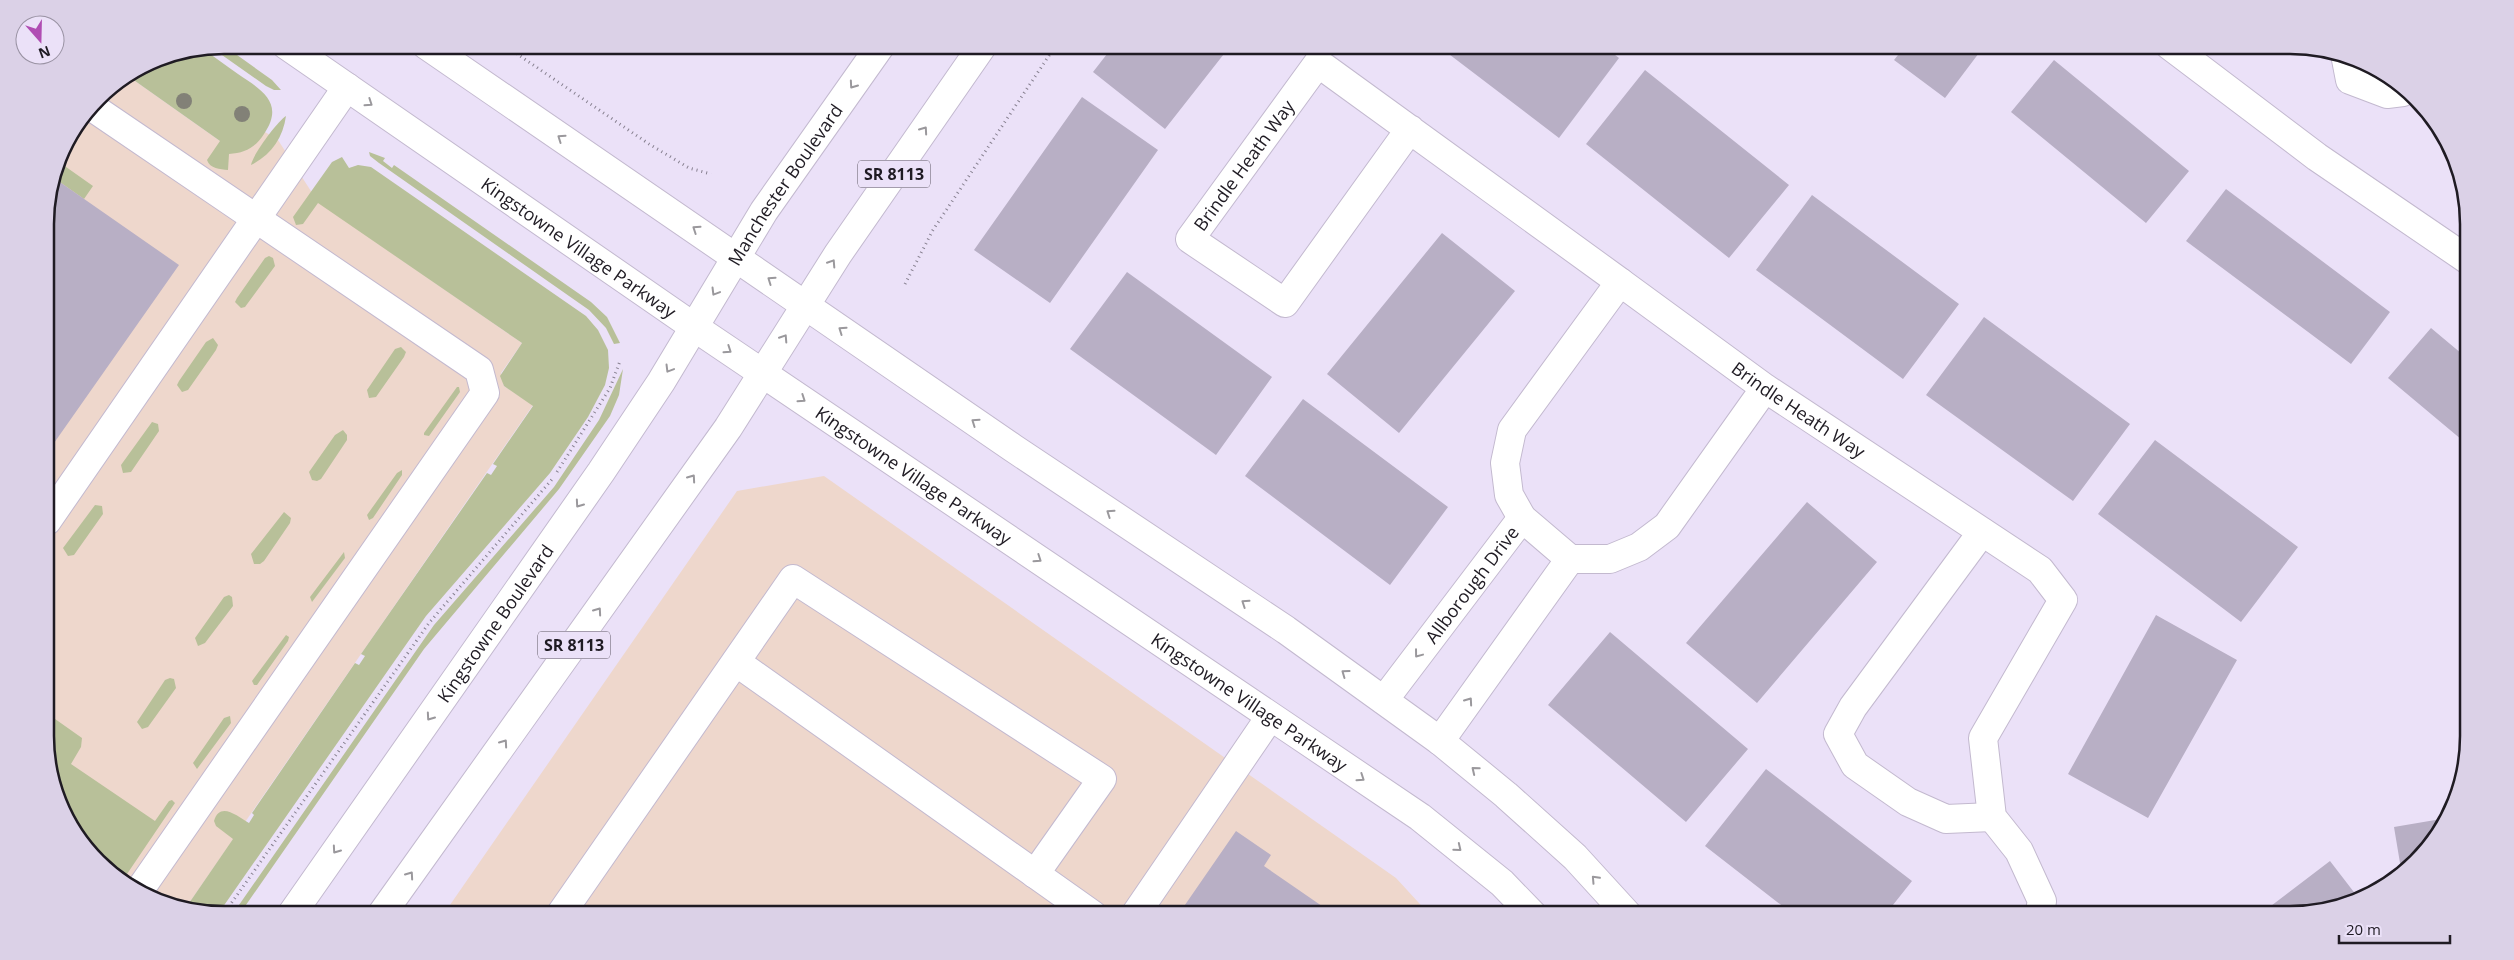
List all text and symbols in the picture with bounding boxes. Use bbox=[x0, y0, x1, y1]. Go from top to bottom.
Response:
north arrow bbox=[15, 15, 65, 65]
text: N bbox=[36, 42, 53, 64]
one-way arrow bbox=[850, 79, 858, 88]
street label: Brindle Heath Way bbox=[1188, 94, 1300, 235]
one-way arrow bbox=[364, 96, 373, 106]
street label: Manchester Boulevard bbox=[722, 99, 848, 270]
one-way arrow bbox=[918, 126, 927, 136]
one-way arrow bbox=[558, 135, 567, 144]
road number: SR 8113 bbox=[858, 160, 930, 188]
street label: Kingstowne Village Parkway bbox=[477, 172, 682, 324]
one-way arrow bbox=[692, 226, 701, 236]
one-way arrow bbox=[826, 260, 835, 269]
one-way arrow bbox=[767, 277, 776, 287]
one-way arrow bbox=[712, 287, 722, 296]
one-way arrow bbox=[838, 327, 848, 336]
one-way arrow bbox=[777, 335, 787, 344]
one-way arrow bbox=[722, 344, 732, 353]
street label: Brindle Heath Way bbox=[1727, 356, 1871, 464]
one-way arrow bbox=[666, 364, 676, 373]
one-way arrow bbox=[797, 393, 806, 402]
street label: Kingstowne Village Parkway bbox=[811, 401, 1017, 551]
one-way arrow bbox=[972, 419, 981, 428]
one-way arrow bbox=[686, 474, 695, 484]
one-way arrow bbox=[576, 498, 585, 508]
one-way arrow bbox=[1106, 510, 1116, 519]
street label: Allborough Drive bbox=[1419, 521, 1524, 648]
street label: Kingstowne Boulevard bbox=[431, 540, 559, 707]
one-way arrow bbox=[1032, 553, 1042, 562]
one-way arrow bbox=[1241, 600, 1251, 609]
one-way arrow bbox=[592, 607, 601, 616]
street label: Kingstowne Village Parkway bbox=[1147, 627, 1353, 777]
road number: SR 8113 bbox=[538, 632, 610, 658]
one-way arrow bbox=[1415, 649, 1424, 658]
one-way arrow bbox=[1342, 670, 1351, 678]
one-way arrow bbox=[1462, 698, 1472, 707]
one-way arrow bbox=[427, 711, 436, 721]
one-way arrow bbox=[498, 739, 507, 749]
one-way arrow bbox=[1472, 767, 1481, 775]
one-way arrow bbox=[1356, 772, 1365, 781]
one-way arrow bbox=[1452, 842, 1461, 850]
one-way arrow bbox=[333, 844, 342, 854]
one-way arrow bbox=[404, 872, 412, 881]
one-way arrow bbox=[1592, 876, 1601, 885]
scale bar bbox=[2339, 912, 2450, 944]
text: 20 m bbox=[2346, 919, 2381, 939]

